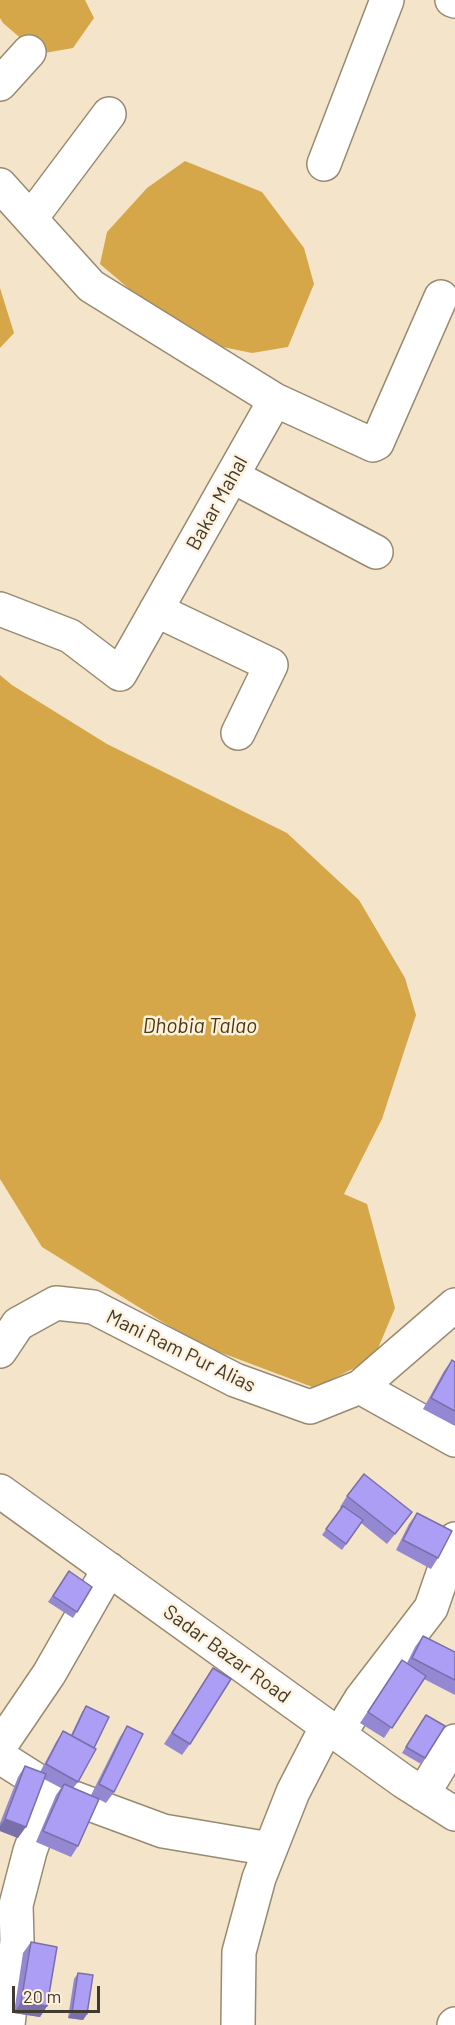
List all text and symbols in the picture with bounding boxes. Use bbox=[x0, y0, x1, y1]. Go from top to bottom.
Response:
street label: Bakar Mahal bbox=[181, 452, 253, 554]
water label: Dhobia Talao bbox=[143, 1013, 257, 1039]
street label: Mani Ram Pur Alias bbox=[103, 1305, 259, 1397]
street label: Sadar Bazar Road bbox=[159, 1600, 295, 1708]
scale bar bbox=[15, 1974, 104, 2012]
text: 20 m bbox=[23, 1985, 61, 2007]

